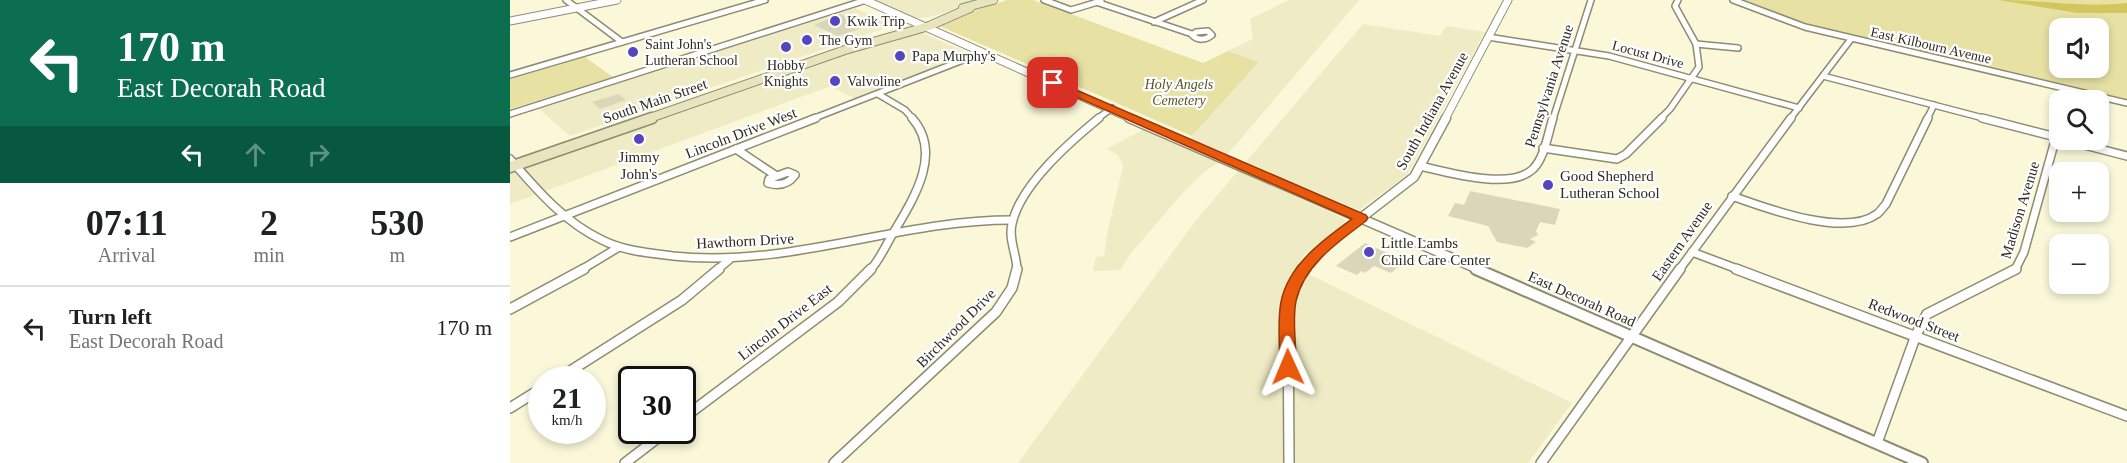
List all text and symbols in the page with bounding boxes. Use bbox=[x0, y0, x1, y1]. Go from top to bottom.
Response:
marker: Kwik Trip bbox=[828, 14, 842, 28]
place label: Kwik Trip bbox=[847, 14, 905, 29]
map controls bbox=[2049, 18, 2109, 294]
button: sound bbox=[2049, 18, 2109, 78]
street label: Pennsylvania Avenue bbox=[1522, 22, 1577, 150]
icon: left bbox=[18, 24, 96, 102]
text: 170 m bbox=[117, 24, 226, 70]
street label: East Kilbourn Avenue bbox=[1869, 24, 1993, 67]
marker: The Gym bbox=[800, 33, 814, 47]
place label: The Gym bbox=[819, 33, 872, 48]
place label: Saint John's Lutheran School bbox=[645, 37, 738, 68]
street label: Locust Drive bbox=[1610, 38, 1685, 71]
marker: Hobby Knights bbox=[779, 40, 793, 54]
marker: Saint John's Lutheran School bbox=[626, 45, 640, 59]
marker: Papa Murphy's bbox=[893, 49, 907, 63]
place label: Papa Murphy's bbox=[912, 49, 996, 64]
street label: South Indiana Avenue bbox=[1393, 49, 1471, 173]
pin bbox=[1027, 57, 1078, 108]
place label: Hobby Knights bbox=[764, 58, 808, 89]
icon: arrive bbox=[1036, 66, 1069, 99]
text: East Decorah Road bbox=[117, 73, 325, 103]
marker: Valvoline bbox=[828, 74, 842, 88]
place label: Valvoline bbox=[847, 74, 901, 89]
street label: South Main Street bbox=[601, 75, 710, 126]
park label: Holy Angels Cemetery bbox=[1144, 77, 1214, 108]
button: search bbox=[2049, 90, 2109, 150]
street label: Lincoln Drive West bbox=[683, 104, 800, 162]
marker: Jimmy John's bbox=[632, 132, 646, 146]
icon: left bbox=[176, 138, 209, 171]
icon: ahead bbox=[239, 138, 272, 171]
icon: right bbox=[302, 138, 335, 171]
place label: Jimmy John's bbox=[619, 149, 660, 182]
street label: Madison Avenue bbox=[1998, 159, 2043, 261]
button: + bbox=[2049, 162, 2109, 222]
place label: Good Shepherd Lutheran School bbox=[1560, 168, 1660, 201]
marker: Good Shepherd Lutheran School bbox=[1541, 178, 1555, 192]
street label: Eastern Avenue bbox=[1649, 198, 1716, 284]
text: 07:11 bbox=[86, 203, 168, 243]
text: 2 bbox=[260, 203, 278, 243]
text: 530 bbox=[370, 203, 424, 243]
street label: Hawthorn Drive bbox=[696, 230, 795, 252]
button: − bbox=[2049, 234, 2109, 294]
place label: Little Lambs Child Care Center bbox=[1381, 235, 1490, 268]
text: Arrival bbox=[98, 244, 156, 266]
text: min bbox=[253, 244, 285, 266]
text: m bbox=[389, 244, 405, 266]
marker: Little Lambs Child Care Center bbox=[1362, 245, 1376, 259]
street label: East Decorah Road bbox=[1526, 268, 1639, 330]
street label: Lincoln Drive East bbox=[735, 280, 836, 363]
street label: Birchwood Drive bbox=[913, 285, 999, 371]
street label: Redwood Street bbox=[1866, 295, 1963, 345]
text: Turn left bbox=[69, 304, 152, 329]
icon: left bbox=[18, 312, 51, 345]
text: 170 m bbox=[436, 315, 492, 340]
text: East Decorah Road bbox=[69, 330, 223, 352]
position arrow bbox=[1256, 335, 1320, 399]
speed limit sign: 30 bbox=[618, 366, 696, 444]
text: 21 bbox=[552, 381, 582, 414]
text: km/h bbox=[552, 412, 582, 428]

